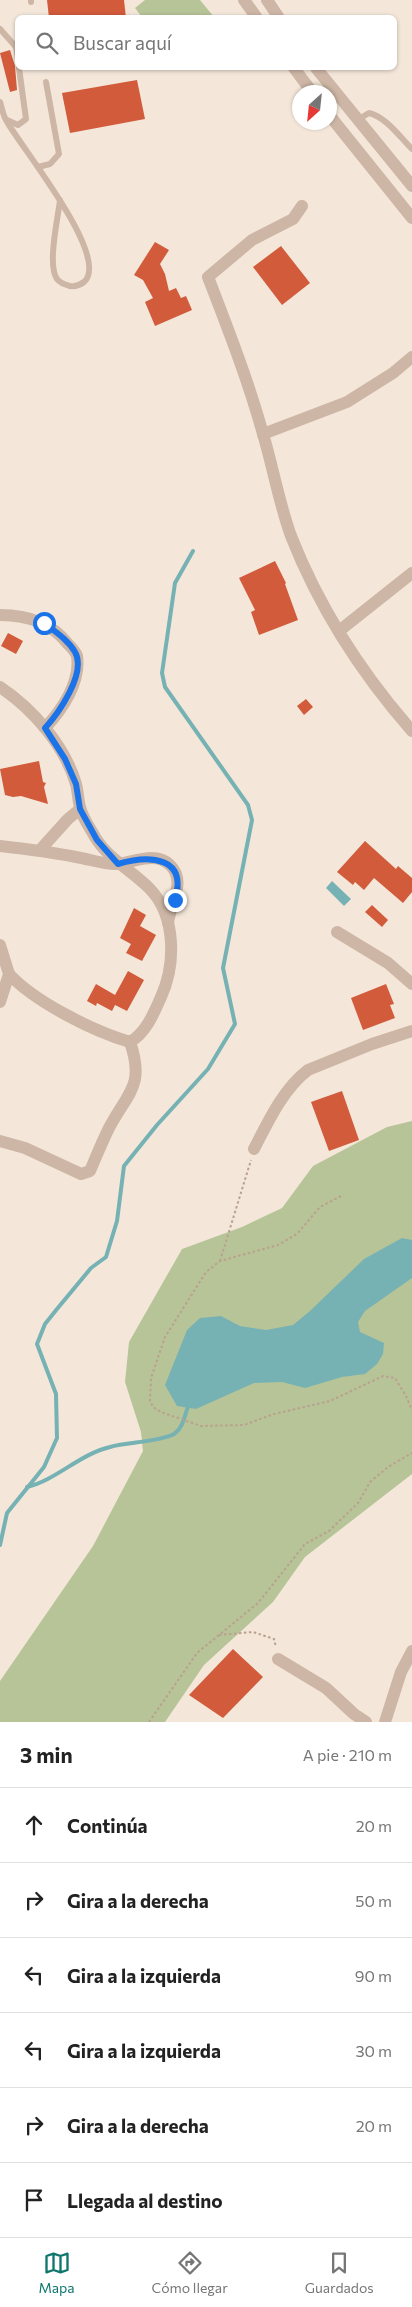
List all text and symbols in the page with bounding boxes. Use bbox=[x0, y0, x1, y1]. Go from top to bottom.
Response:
search box bbox=[15, 15, 397, 70]
icon: search bbox=[33, 29, 61, 57]
text: Buscar aquí bbox=[73, 31, 172, 54]
north arrow bbox=[292, 85, 337, 130]
route start bbox=[33, 612, 56, 635]
route end bbox=[164, 889, 187, 912]
text: 3 min bbox=[20, 1742, 73, 1767]
text: A pie · 210 m bbox=[303, 1745, 392, 1764]
icon: ahead bbox=[20, 1811, 48, 1839]
text: Continúa bbox=[67, 1814, 148, 1837]
text: 20 m bbox=[356, 1816, 392, 1835]
icon: right bbox=[20, 1886, 48, 1914]
text: Gira a la derecha bbox=[67, 1889, 209, 1912]
text: 50 m bbox=[355, 1891, 392, 1910]
icon: left bbox=[20, 1961, 48, 1989]
text: Gira a la izquierda bbox=[67, 1964, 221, 1987]
text: 90 m bbox=[355, 1966, 392, 1985]
icon: left bbox=[20, 2036, 48, 2064]
text: Gira a la izquierda bbox=[67, 2039, 221, 2062]
text: 30 m bbox=[355, 2041, 392, 2060]
icon: right bbox=[20, 2111, 48, 2139]
text: Gira a la derecha bbox=[67, 2114, 209, 2137]
text: 20 m bbox=[356, 2116, 392, 2135]
icon: arrive bbox=[20, 2186, 48, 2214]
text: Llegada al destino bbox=[67, 2189, 223, 2212]
tab: Mapa bbox=[38, 2249, 75, 2296]
tab: Cómo llegar bbox=[152, 2249, 228, 2296]
tab: Guardados bbox=[305, 2249, 374, 2296]

